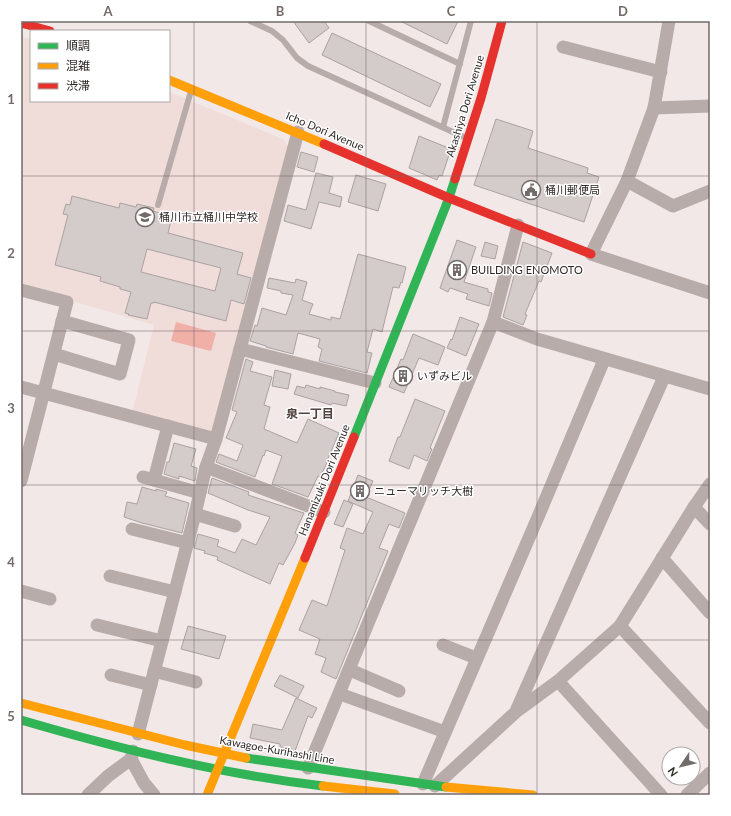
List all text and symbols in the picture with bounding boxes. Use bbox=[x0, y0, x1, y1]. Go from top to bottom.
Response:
text: A bbox=[102, 3, 113, 19]
text: B bbox=[276, 3, 285, 19]
text: C bbox=[447, 3, 456, 19]
text: D bbox=[618, 3, 628, 19]
legend bbox=[30, 30, 170, 102]
text: 順調 bbox=[66, 38, 90, 53]
street label: Akashiya Dori Avenue bbox=[443, 53, 486, 158]
text: 混雑 bbox=[66, 58, 90, 73]
text: 渋滞 bbox=[66, 78, 90, 93]
text: 1 bbox=[7, 91, 15, 107]
street label: Icho Dori Avenue bbox=[284, 108, 366, 153]
public building icon: 桶川郵便局 bbox=[520, 179, 542, 201]
place label: 桶川郵便局 bbox=[545, 183, 600, 196]
school or university icon: 桶川市立桶川中学校 bbox=[134, 206, 156, 228]
place label: 桶川市立桶川中学校 bbox=[159, 210, 258, 223]
text: 2 bbox=[7, 245, 15, 261]
building icon: BUILDING ENOMOTO bbox=[446, 259, 468, 281]
place label: BUILDING ENOMOTO bbox=[471, 263, 583, 276]
building icon: いずみビル bbox=[392, 365, 414, 387]
place label: いずみビル bbox=[417, 369, 472, 382]
text: 3 bbox=[7, 400, 15, 416]
district label: 泉一丁目 bbox=[286, 406, 334, 421]
street label: Hanamizuki Dori Avenue bbox=[295, 422, 352, 538]
building icon: ニューマリッチ大樹 bbox=[349, 480, 371, 502]
place label: ニューマリッチ大樹 bbox=[374, 484, 473, 497]
text: 4 bbox=[7, 554, 15, 570]
text: 5 bbox=[7, 708, 15, 724]
street label: Kawagoe-Kurihashi Line bbox=[219, 733, 336, 766]
north arrow bbox=[661, 746, 701, 786]
text: N bbox=[665, 765, 680, 779]

